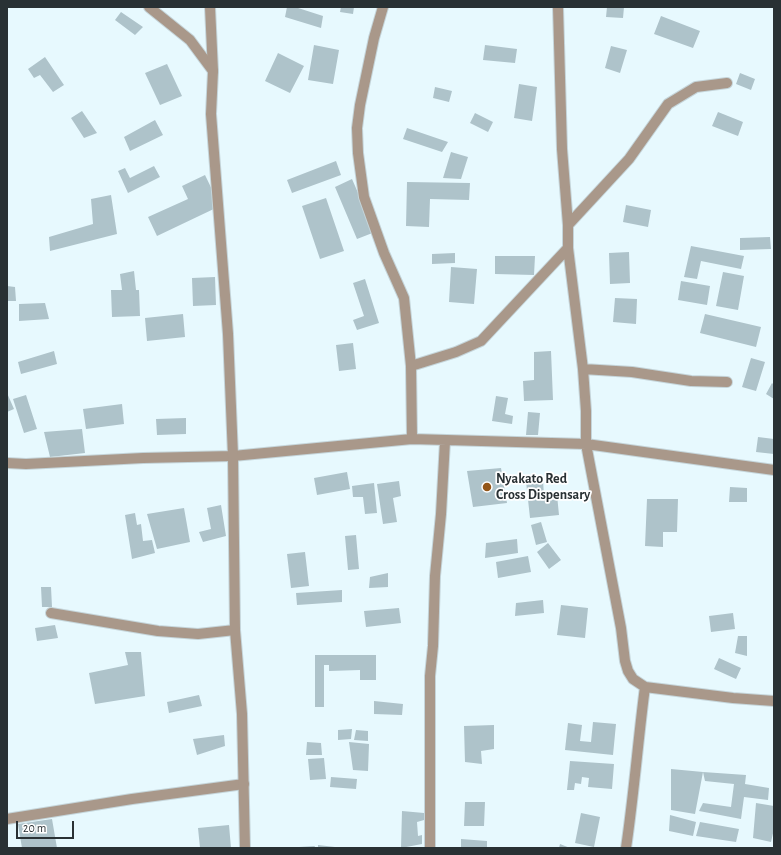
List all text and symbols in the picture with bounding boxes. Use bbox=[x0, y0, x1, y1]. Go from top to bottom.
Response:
place label: Nyakato Red Cross Dispensary bbox=[496, 471, 590, 504]
marker: Nyakato Red Cross Dispensary bbox=[481, 481, 493, 493]
scale bar bbox=[18, 813, 76, 839]
text: 20 m bbox=[23, 822, 46, 834]

